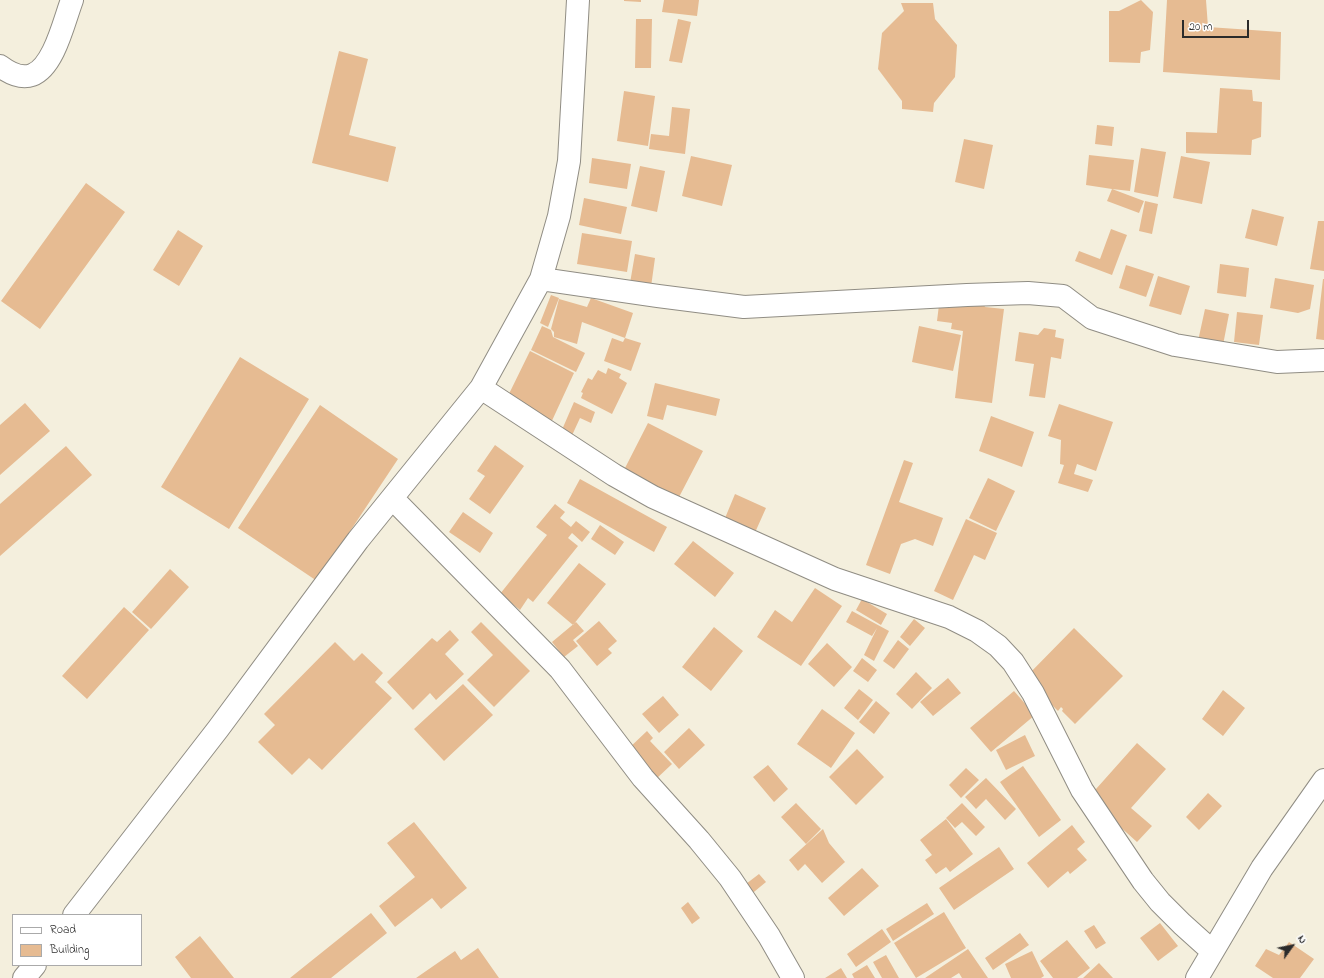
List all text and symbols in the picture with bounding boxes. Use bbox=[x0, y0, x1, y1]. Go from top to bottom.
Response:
scale bar bbox=[1184, 12, 1251, 38]
text: 20 m bbox=[1189, 18, 1212, 36]
legend bbox=[12, 914, 142, 966]
text: Road bbox=[50, 921, 76, 939]
north arrow bbox=[1272, 926, 1312, 966]
text: N bbox=[1293, 932, 1311, 947]
text: Building bbox=[50, 941, 89, 959]

